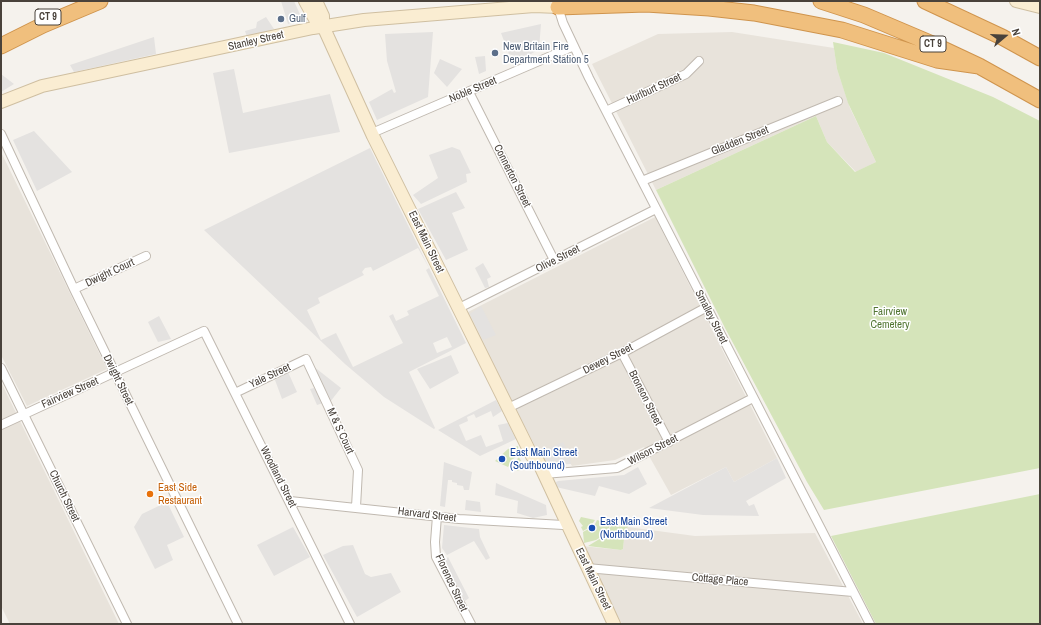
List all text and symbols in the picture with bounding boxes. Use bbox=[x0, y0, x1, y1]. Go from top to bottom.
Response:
road number: CT 9 bbox=[35, 9, 61, 25]
place label: Gulf bbox=[289, 12, 306, 26]
marker: Gulf bbox=[276, 14, 286, 24]
north arrow bbox=[985, 16, 1025, 56]
text: N bbox=[1009, 27, 1024, 37]
street label: Stanley Street bbox=[227, 28, 285, 54]
road number: CT 9 bbox=[920, 36, 946, 52]
place label: New Britain Fire Department Station 5 bbox=[503, 40, 589, 66]
marker: New Britain Fire Department Station 5 bbox=[490, 48, 500, 58]
street label: Hurlburt Street bbox=[625, 71, 683, 107]
street label: Noble Street bbox=[447, 74, 499, 106]
street label: Gladden Street bbox=[709, 124, 771, 158]
street label: Connerton Street bbox=[491, 142, 533, 210]
street label: East Main Street bbox=[405, 209, 447, 275]
street label: Olive Street bbox=[534, 242, 582, 276]
street label: Dwight Court bbox=[83, 256, 137, 290]
street label: Smalley Street bbox=[692, 288, 730, 346]
park label: Fairview Cemetery bbox=[870, 305, 910, 331]
street label: Dewey Street bbox=[581, 341, 635, 377]
street label: Dwight Street bbox=[100, 353, 136, 407]
street label: Yale Street bbox=[247, 361, 293, 391]
street label: Bronson Street bbox=[625, 368, 665, 428]
street label: Fairview Street bbox=[40, 375, 100, 411]
street label: M & S Court bbox=[324, 406, 356, 456]
street label: Wilson Street bbox=[626, 432, 680, 468]
street label: Woodland Street bbox=[257, 444, 299, 510]
place label: East Main Street (Southbound) bbox=[510, 446, 577, 472]
marker: East Main Street (Southbound) bbox=[497, 454, 507, 464]
street label: Church Street bbox=[46, 468, 82, 524]
place label: East Side Restaurant bbox=[158, 481, 202, 507]
marker: East Side Restaurant bbox=[145, 489, 155, 499]
street label: Harvard Street bbox=[397, 505, 457, 525]
place label: East Main Street (Northbound) bbox=[600, 515, 667, 541]
marker: East Main Street (Northbound) bbox=[587, 523, 597, 533]
street label: East Main Street bbox=[572, 546, 614, 612]
street label: Florence Street bbox=[432, 552, 470, 614]
street label: Cottage Place bbox=[691, 571, 749, 589]

